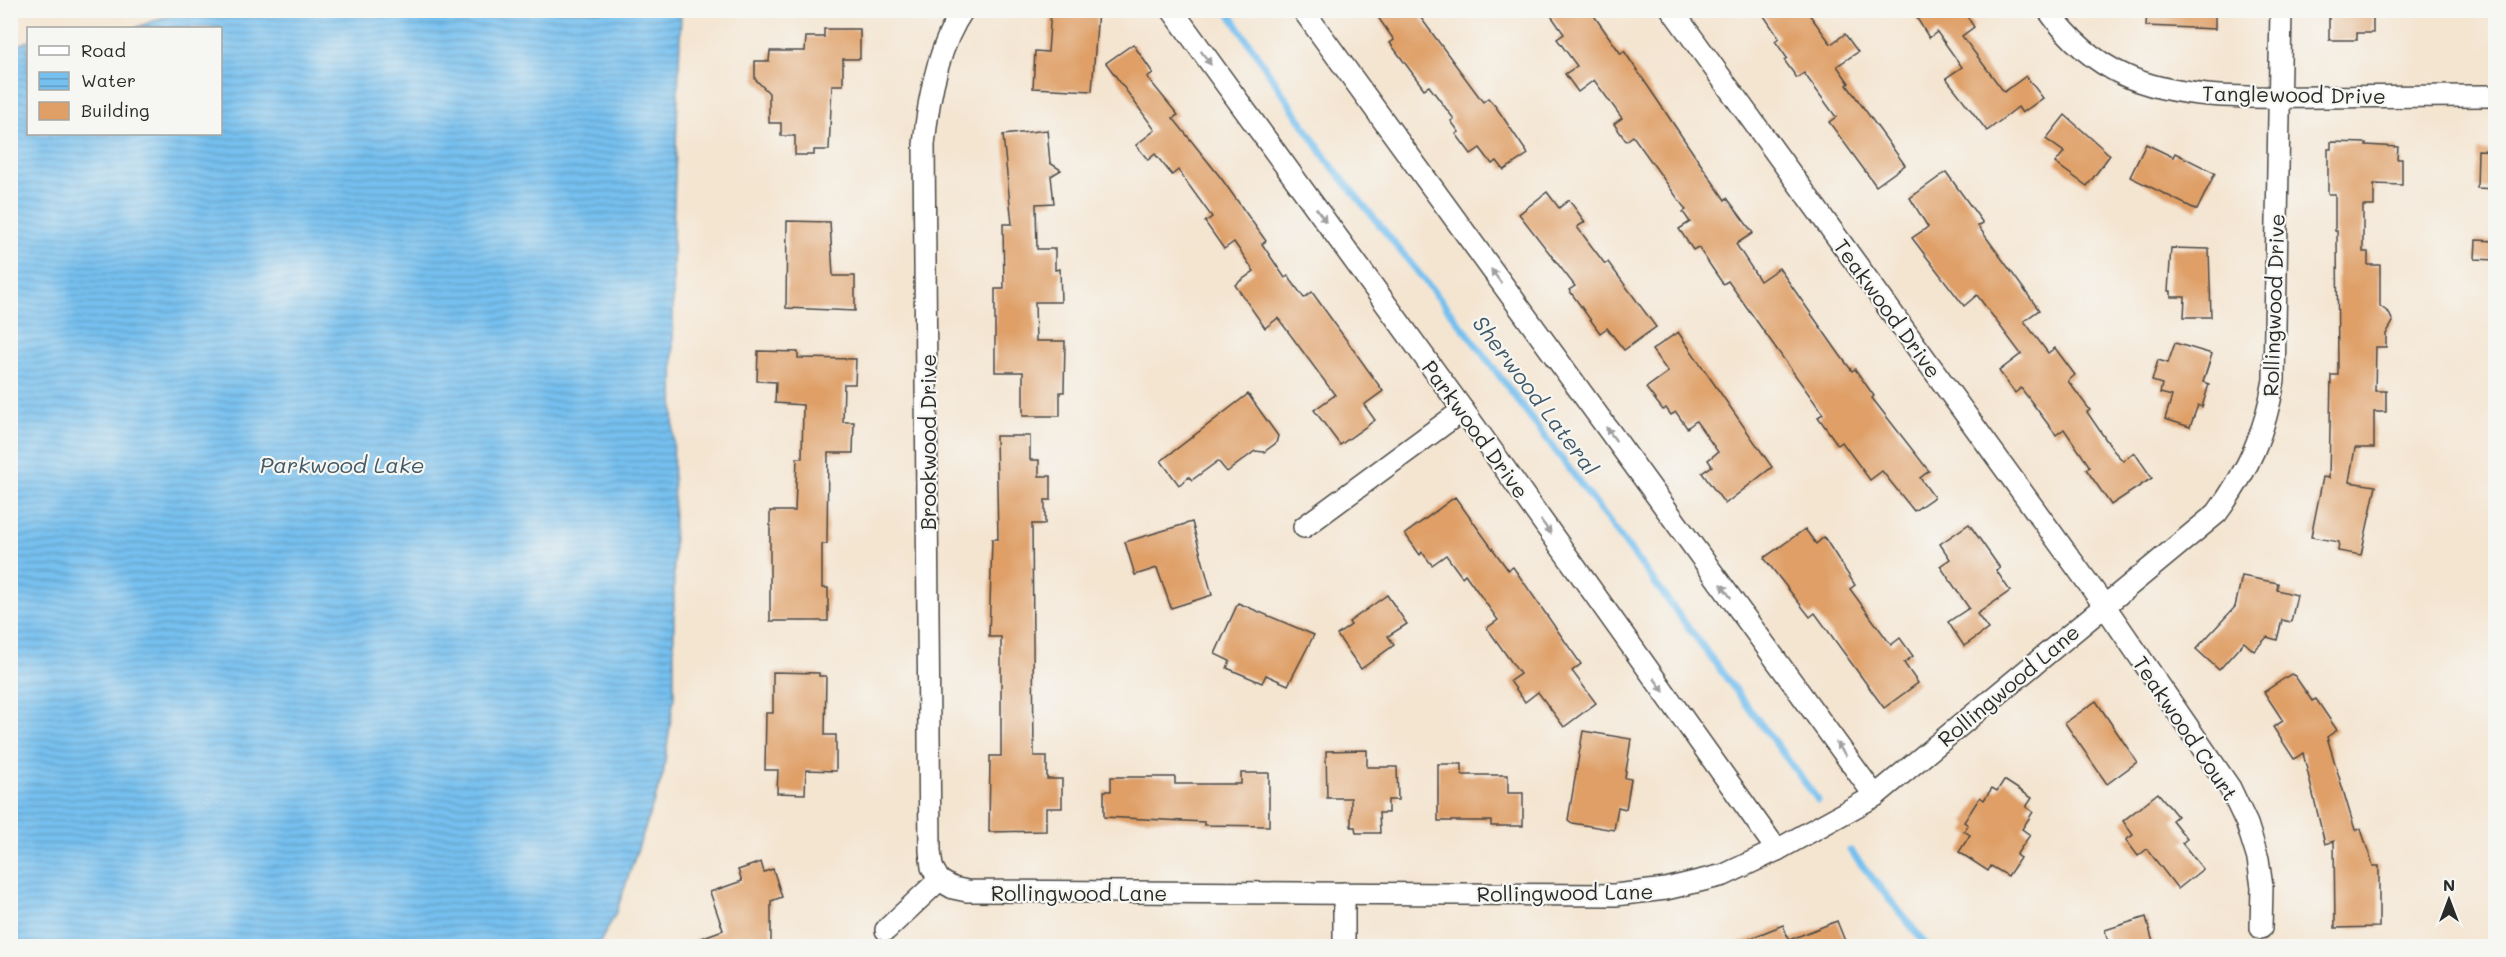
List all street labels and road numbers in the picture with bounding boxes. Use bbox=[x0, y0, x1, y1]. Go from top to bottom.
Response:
street label: Tanglewood Drive bbox=[2202, 79, 2386, 109]
street label: Rollingwood Drive bbox=[2256, 213, 2290, 397]
street label: Teakwood Drive bbox=[1828, 233, 1948, 383]
street label: Brookwood Drive bbox=[914, 354, 941, 530]
street label: Parkwood Drive bbox=[1417, 355, 1535, 503]
street label: Rollingwood Lane bbox=[1932, 618, 2084, 752]
street label: Teakwood Court bbox=[2128, 650, 2244, 806]
street label: Rollingwood Lane bbox=[1476, 877, 1654, 907]
street label: Rollingwood Lane bbox=[991, 879, 1167, 906]

